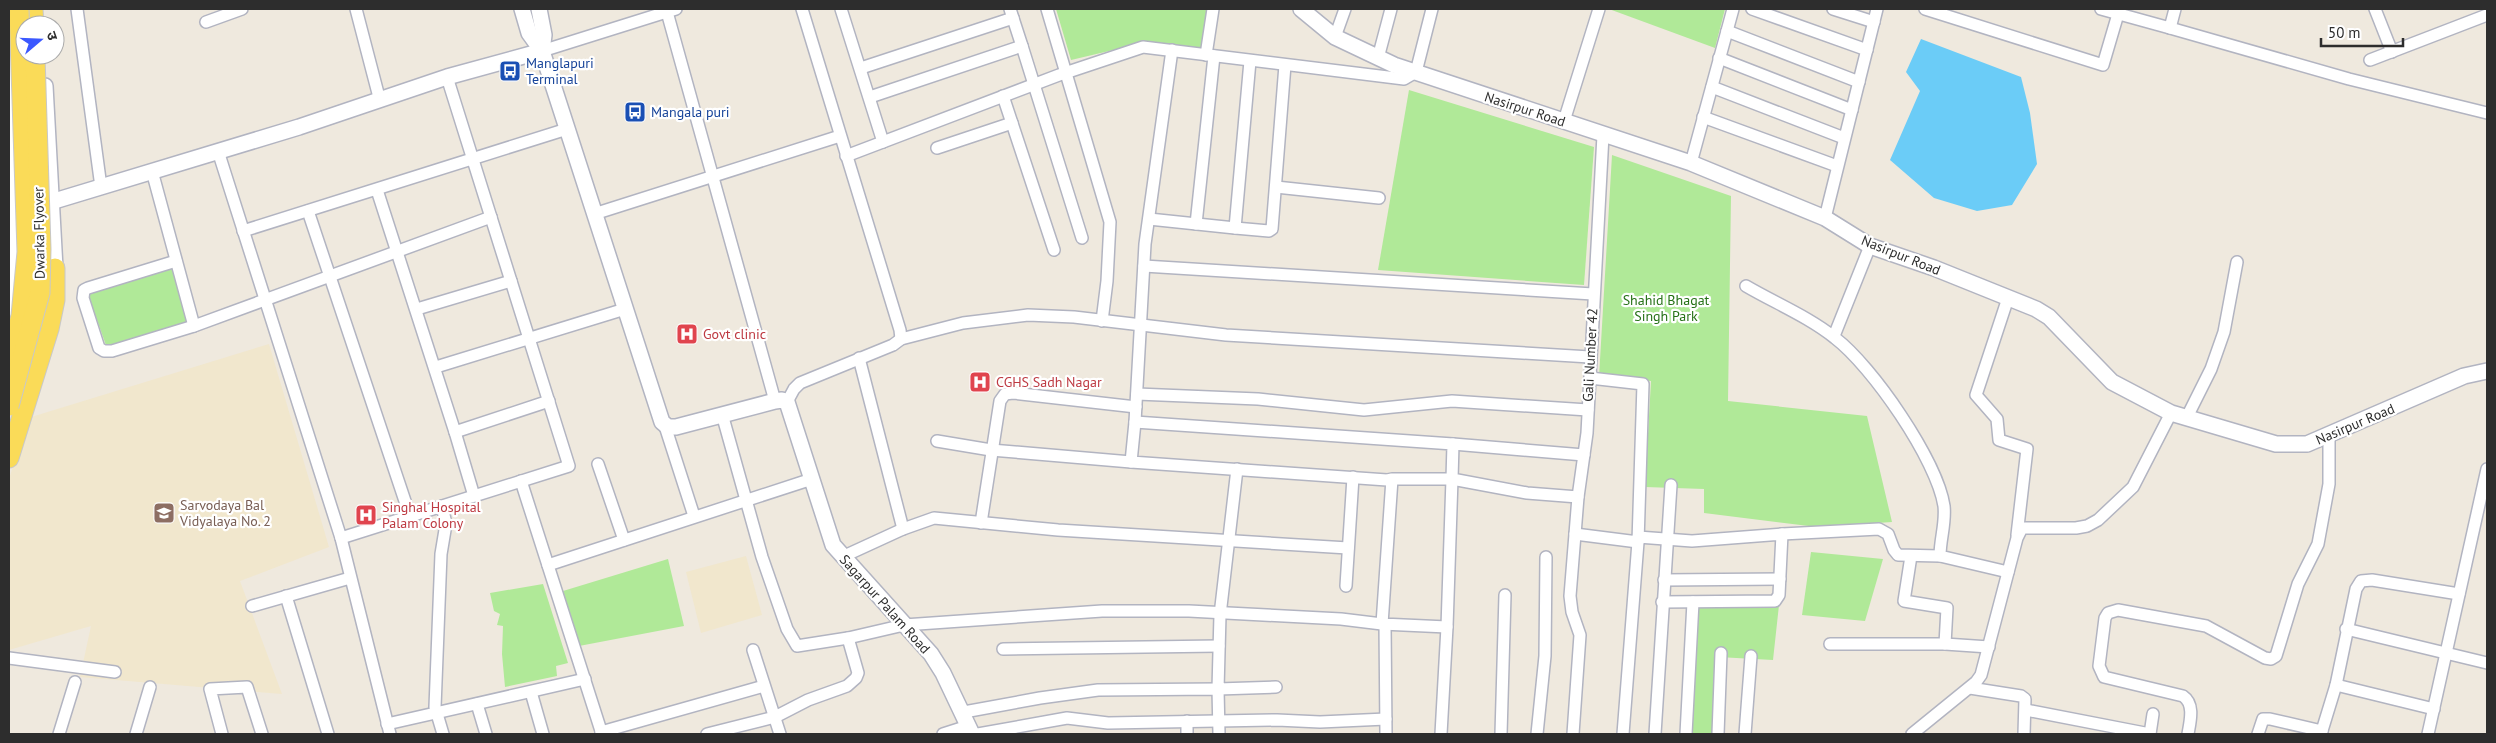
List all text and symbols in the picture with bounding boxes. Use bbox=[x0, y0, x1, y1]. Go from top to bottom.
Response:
north arrow bbox=[15, 15, 65, 65]
scale bar bbox=[2321, 15, 2404, 47]
text: 50 m bbox=[2328, 23, 2361, 42]
text: उ bbox=[42, 29, 62, 43]
place label: Manglapuri Terminal bbox=[526, 54, 594, 88]
bus stop icon: Manglapuri Terminal bbox=[498, 59, 522, 83]
street label: Nasirpur Road bbox=[1482, 87, 1568, 131]
bus stop icon: Mangala puri bbox=[623, 100, 647, 124]
place label: Mangala puri bbox=[651, 103, 730, 121]
street label: Dwarka Flyover bbox=[29, 187, 49, 279]
street label: Nasirpur Road bbox=[1859, 231, 1943, 279]
park label: Shahid Bhagat Singh Park bbox=[1623, 291, 1710, 325]
street label: Gali Number 42 bbox=[1579, 308, 1601, 402]
hospital icon: Govt clinic bbox=[675, 322, 699, 346]
place label: Govt clinic bbox=[703, 325, 766, 343]
hospital icon: CGHS Sadh Nagar bbox=[968, 370, 992, 394]
place label: CGHS Sadh Nagar bbox=[996, 373, 1102, 391]
street label: Nasirpur Road bbox=[2313, 399, 2397, 449]
place label: Sarvodaya Bal Vidyalaya No. 2 bbox=[179, 496, 271, 530]
place label: Singhal Hospital Palam Colony bbox=[382, 498, 481, 532]
school or university icon: Sarvodaya Bal Vidyalaya No. 2 bbox=[152, 501, 176, 525]
hospital icon: Singhal Hospital Palam Colony bbox=[354, 503, 378, 527]
street label: Sagarpur Palam Road bbox=[836, 551, 934, 657]

